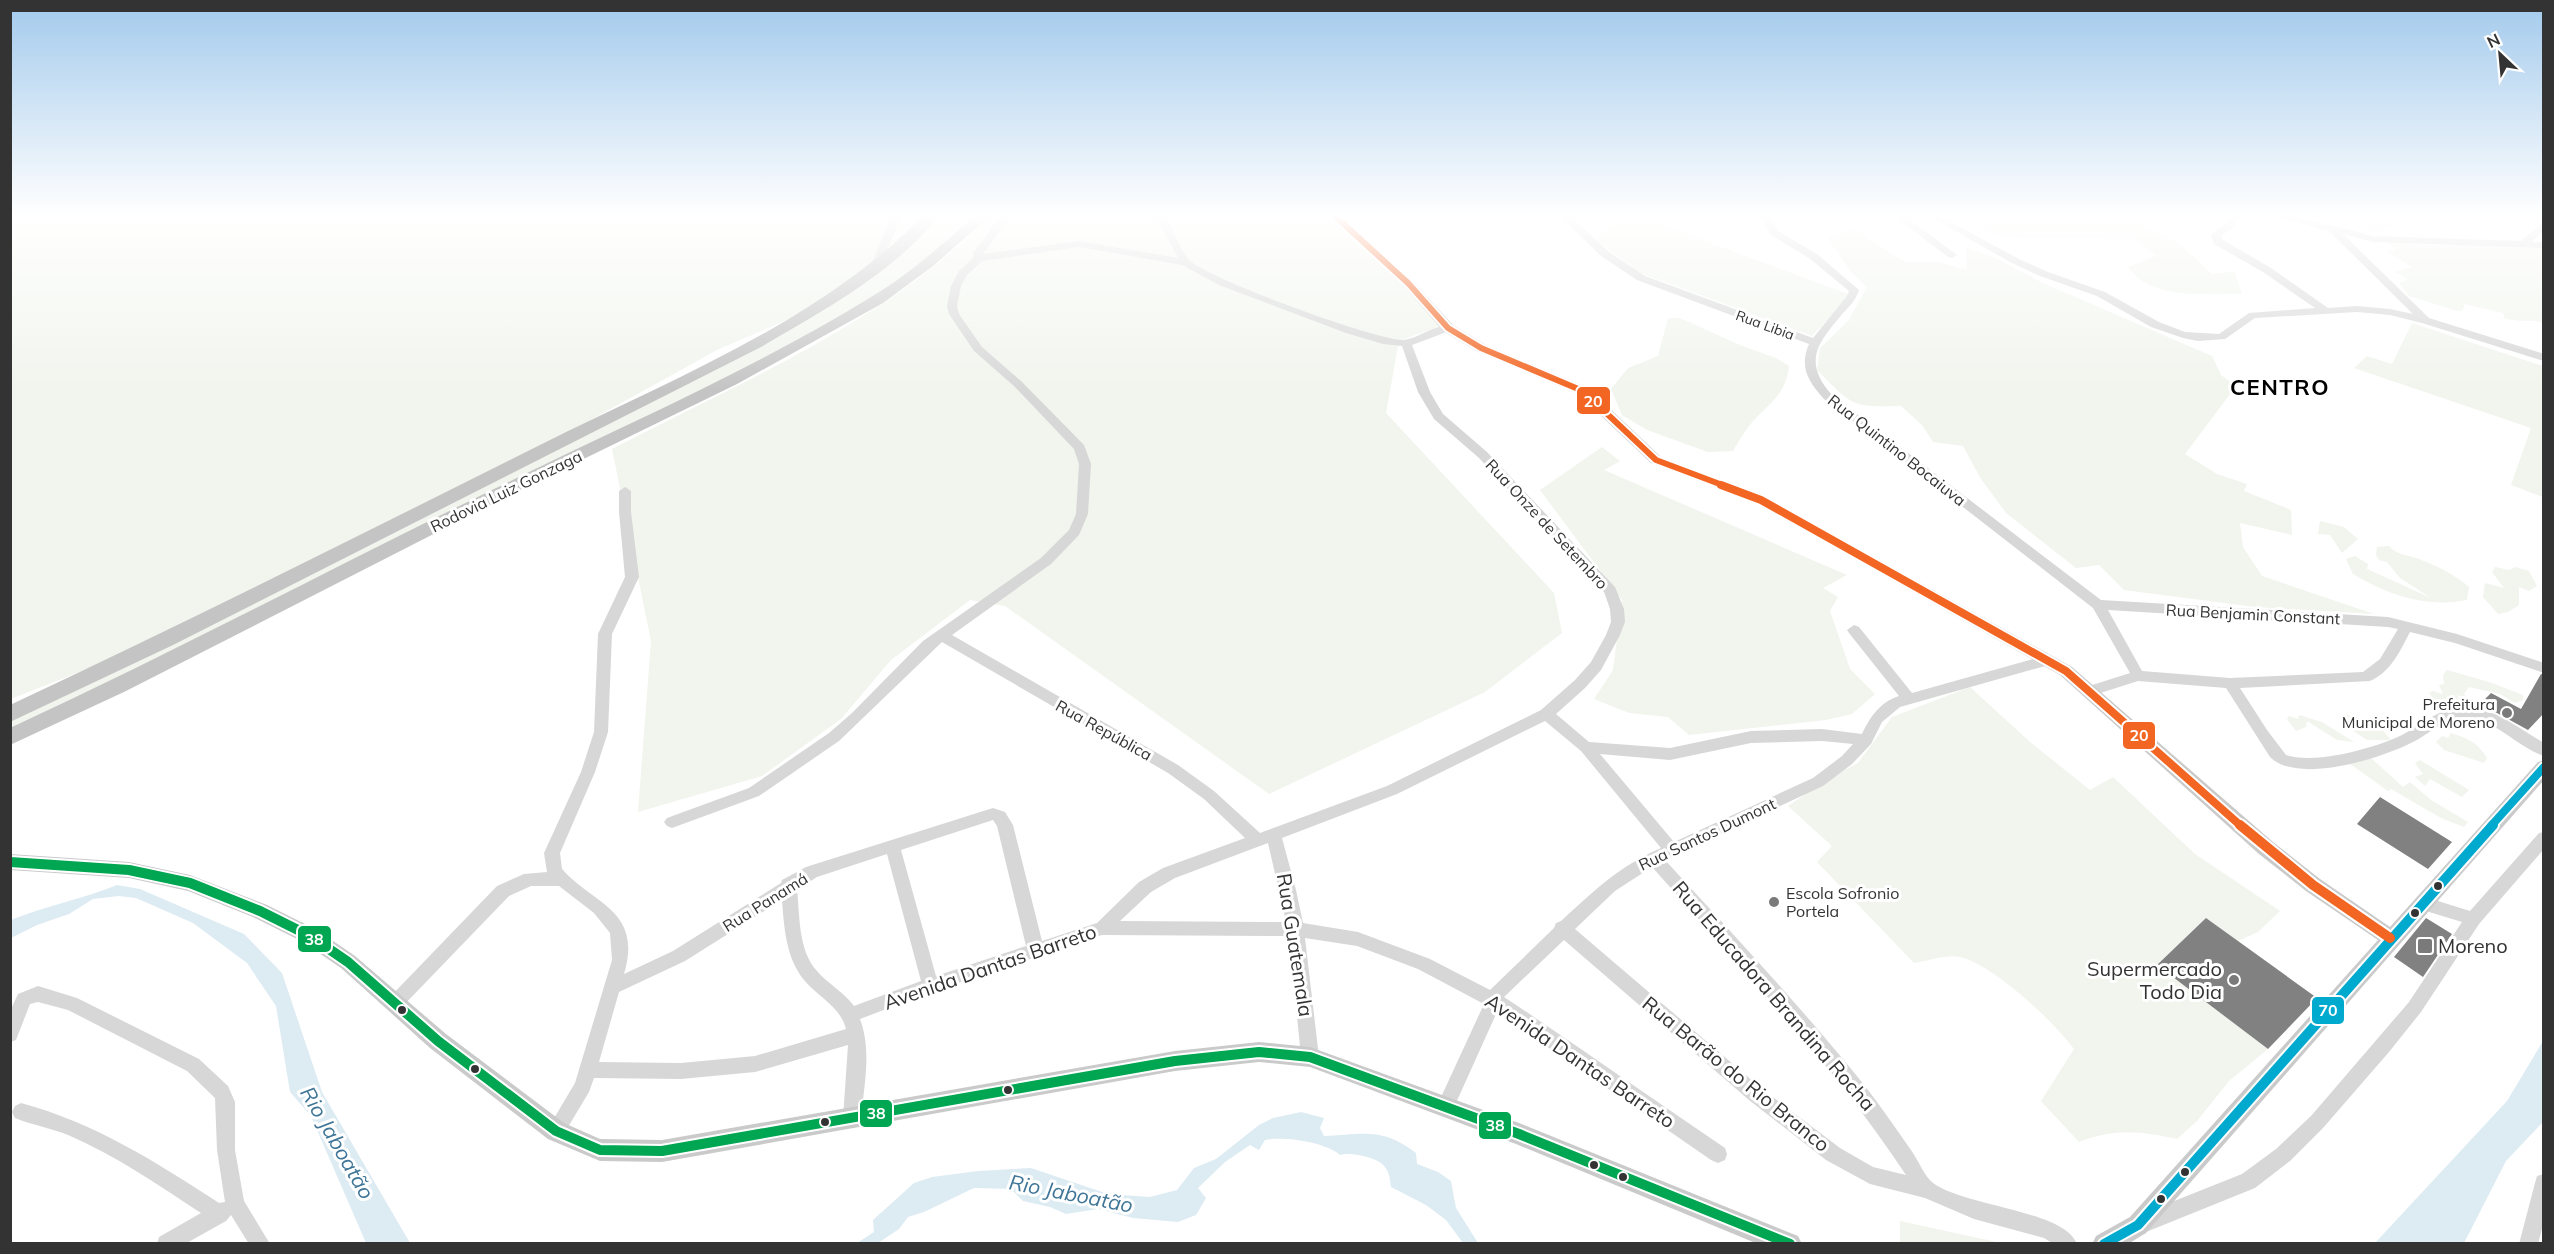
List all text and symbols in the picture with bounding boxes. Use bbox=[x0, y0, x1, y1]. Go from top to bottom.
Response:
north arrow bbox=[2470, 24, 2530, 84]
text: N bbox=[2484, 29, 2503, 52]
street label: Rua Libia bbox=[1733, 306, 1797, 344]
district label: CENTRO bbox=[2230, 373, 2330, 401]
line badge: 20 bbox=[1576, 386, 1611, 415]
street label: Rua Quintino Bocaiuva bbox=[1824, 390, 1970, 510]
text: 20 bbox=[1583, 391, 1603, 411]
street label: Rodovia Luiz Gonzaga bbox=[427, 446, 585, 536]
street label: Rua Onze de Setembro bbox=[1481, 455, 1613, 593]
street label: Rua Benjamin Constant bbox=[2165, 599, 2341, 629]
place label: Prefeitura Municipal de Moreno bbox=[2342, 694, 2495, 732]
street label: Rua República bbox=[1052, 695, 1156, 765]
marker: Prefeitura Municipal de Moreno bbox=[2500, 706, 2514, 720]
line badge: 20 bbox=[2122, 721, 2156, 750]
text: 20 bbox=[2129, 725, 2149, 745]
street label: Rua Santos Dumont bbox=[1635, 793, 1779, 875]
street label: Rua Panamá bbox=[719, 868, 811, 936]
street label: Rua Guatemala bbox=[1272, 871, 1319, 1018]
street label: Rua Educadora Brandina Rocha bbox=[1668, 876, 1881, 1116]
unlabelled marker bbox=[2432, 880, 2444, 892]
place label: Escola Sofronio Portela bbox=[1786, 883, 1899, 921]
marker: Escola Sofronio Portela bbox=[1767, 895, 1781, 909]
unlabelled marker bbox=[2409, 907, 2421, 919]
street label: Avenida Dantas Barreto bbox=[880, 918, 1099, 1015]
line badge: 38 bbox=[297, 925, 332, 953]
text: 38 bbox=[304, 929, 324, 949]
place label: Moreno bbox=[2438, 933, 2508, 958]
marker: Moreno bbox=[2416, 937, 2434, 955]
place label: Supermercado Todo Dia bbox=[2087, 956, 2222, 1004]
marker: Supermercado Todo Dia bbox=[2227, 973, 2241, 987]
street label: Avenida Dantas Barreto bbox=[1481, 988, 1680, 1133]
street label: Rua Barão do Rio Branco bbox=[1638, 990, 1835, 1157]
line badge: 70 bbox=[2311, 996, 2345, 1025]
text: 70 bbox=[2318, 1000, 2338, 1020]
unlabelled marker bbox=[396, 1004, 408, 1016]
unlabelled marker bbox=[469, 1063, 481, 1075]
water label: Rio Jaboatão bbox=[295, 1082, 381, 1203]
unlabelled marker bbox=[1002, 1084, 1014, 1096]
line badge: 38 bbox=[859, 1099, 893, 1128]
text: 38 bbox=[866, 1103, 886, 1123]
line badge: 38 bbox=[1478, 1111, 1512, 1140]
text: 38 bbox=[1485, 1115, 1505, 1135]
unlabelled marker bbox=[819, 1116, 831, 1128]
unlabelled marker bbox=[1588, 1159, 1600, 1171]
unlabelled marker bbox=[2179, 1166, 2191, 1178]
water label: Rio Jaboatão bbox=[1007, 1168, 1135, 1218]
unlabelled marker bbox=[1617, 1171, 1629, 1183]
unlabelled marker bbox=[2155, 1193, 2167, 1205]

